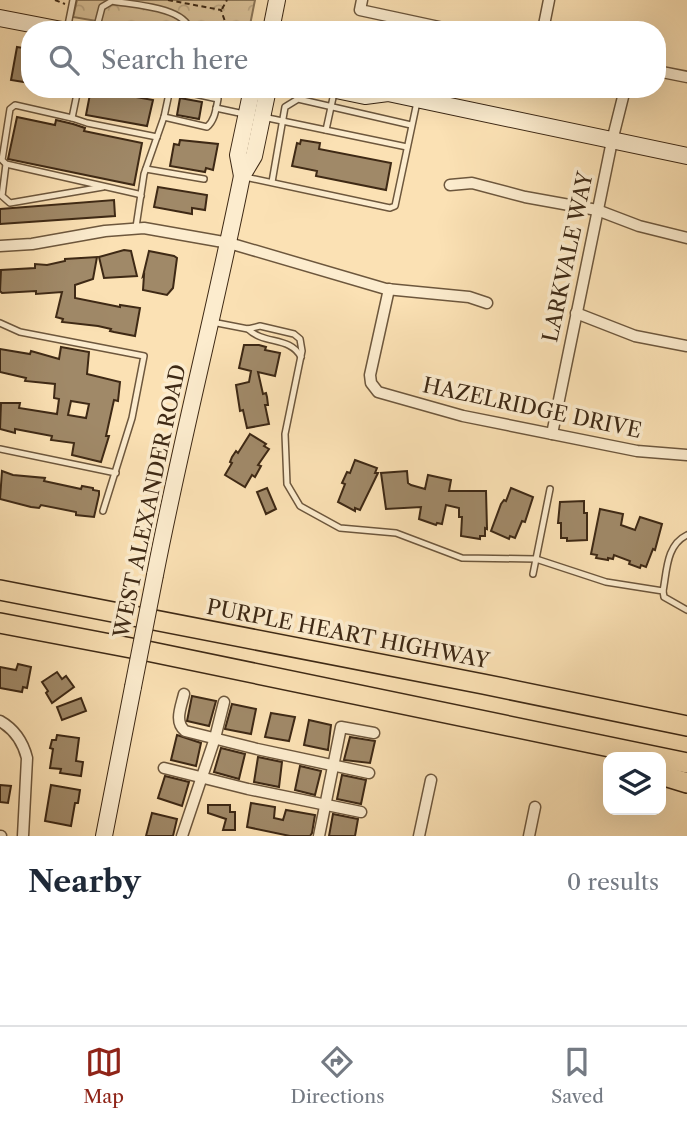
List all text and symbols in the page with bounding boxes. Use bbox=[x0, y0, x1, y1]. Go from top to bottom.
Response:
search box bbox=[21, 21, 666, 98]
icon: search bbox=[45, 41, 83, 79]
text: Search here bbox=[101, 44, 248, 76]
street label: LARKVALE WAY bbox=[537, 168, 598, 344]
street label: WEST ALEXANDER ROAD bbox=[108, 362, 191, 641]
street label: HAZELRIDGE DRIVE bbox=[420, 372, 644, 443]
street label: PURPLE HEART HIGHWAY bbox=[205, 594, 493, 673]
map controls bbox=[603, 752, 666, 815]
button: layers bbox=[603, 752, 666, 815]
text: Nearby bbox=[28, 863, 141, 900]
text: 0 results bbox=[567, 868, 659, 896]
tab: Map bbox=[83, 1043, 124, 1108]
tab: Directions bbox=[291, 1043, 384, 1108]
tab: Saved bbox=[551, 1043, 604, 1108]

